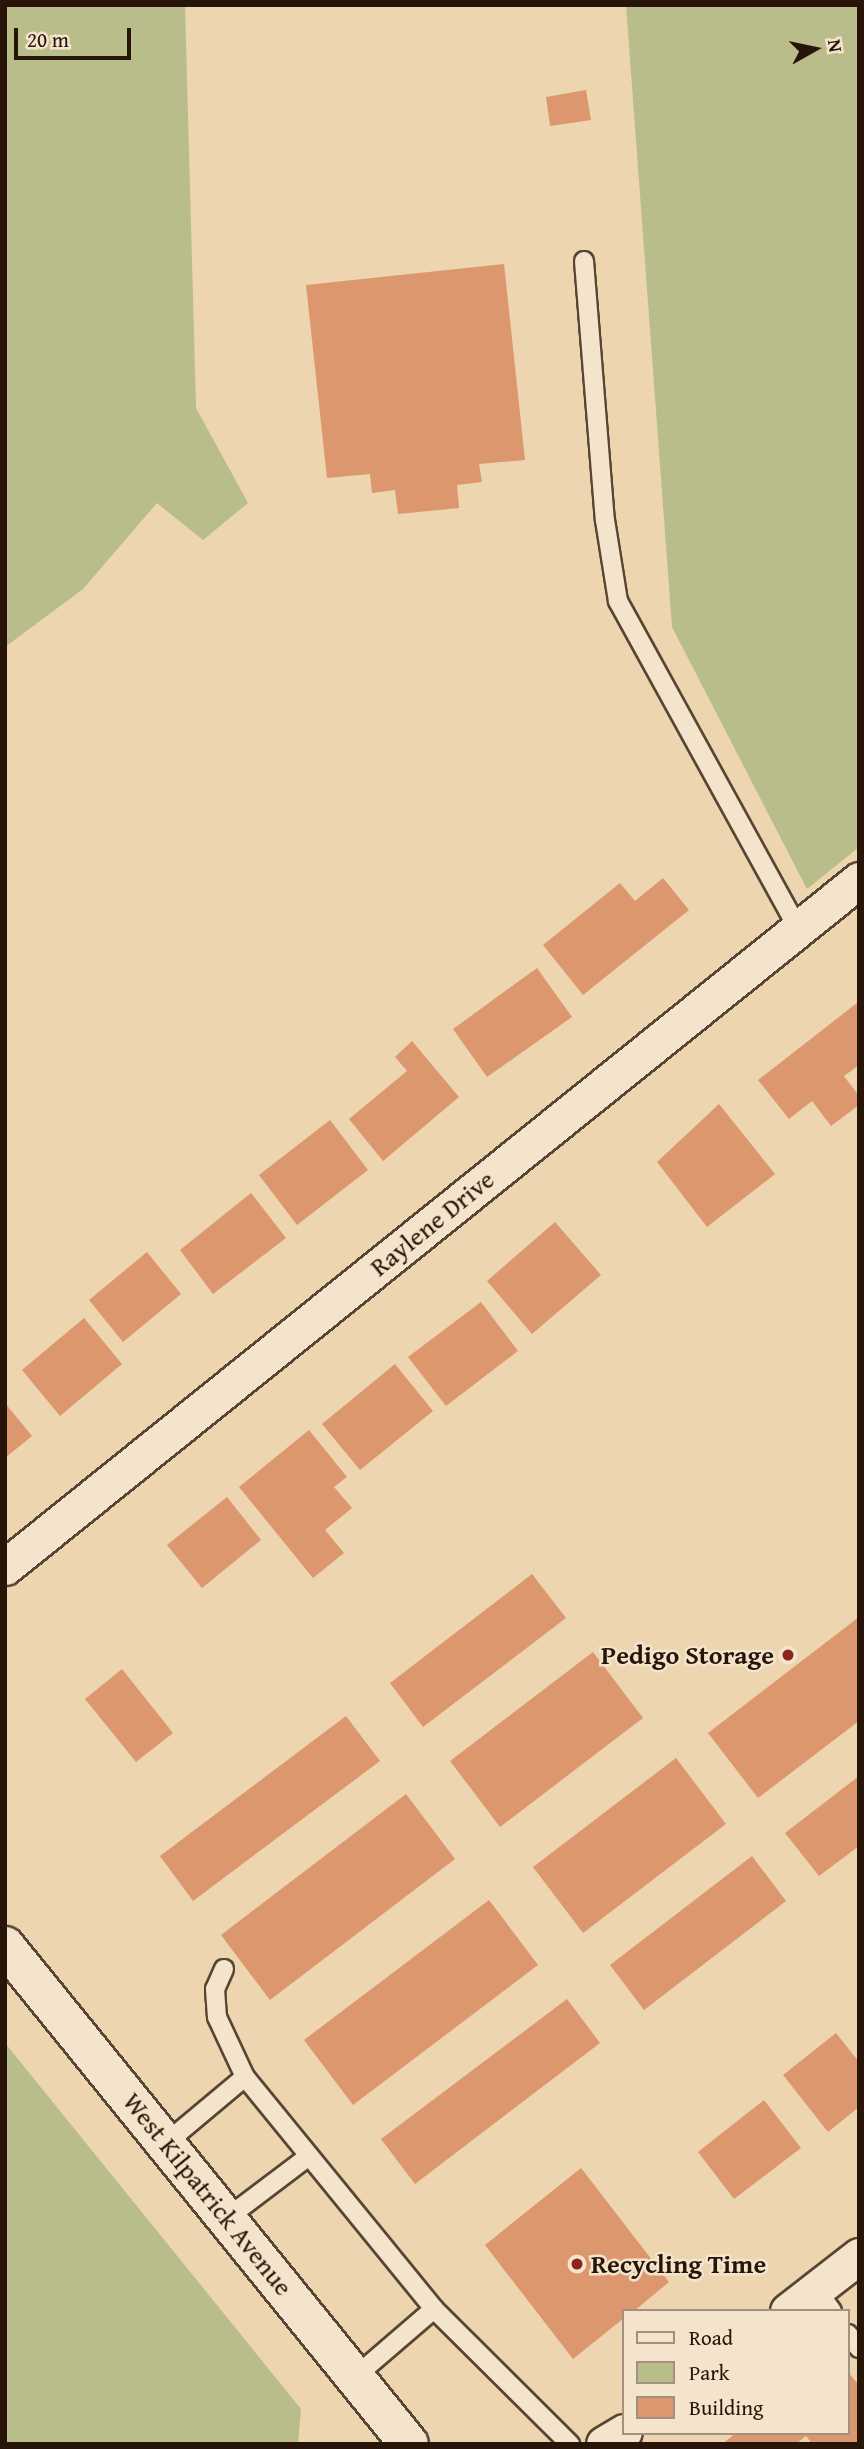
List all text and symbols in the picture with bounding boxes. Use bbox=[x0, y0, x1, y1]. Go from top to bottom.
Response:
scale bar bbox=[18, 14, 135, 58]
north arrow bbox=[780, 14, 850, 84]
text: 20 m bbox=[27, 24, 69, 55]
text: N bbox=[821, 37, 851, 54]
street label: Raylene Drive bbox=[364, 1163, 500, 1283]
place label: Pedigo Storage bbox=[601, 1639, 774, 1671]
marker: Pedigo Storage bbox=[780, 1647, 796, 1663]
street label: West Kilpatrick Avenue bbox=[117, 2086, 299, 2302]
place label: Recycling Time bbox=[591, 2248, 766, 2280]
marker: Recycling Time bbox=[569, 2256, 585, 2272]
legend bbox=[622, 2309, 850, 2435]
text: Road bbox=[689, 2322, 733, 2353]
text: Park bbox=[689, 2357, 730, 2388]
text: Building bbox=[689, 2392, 763, 2423]

